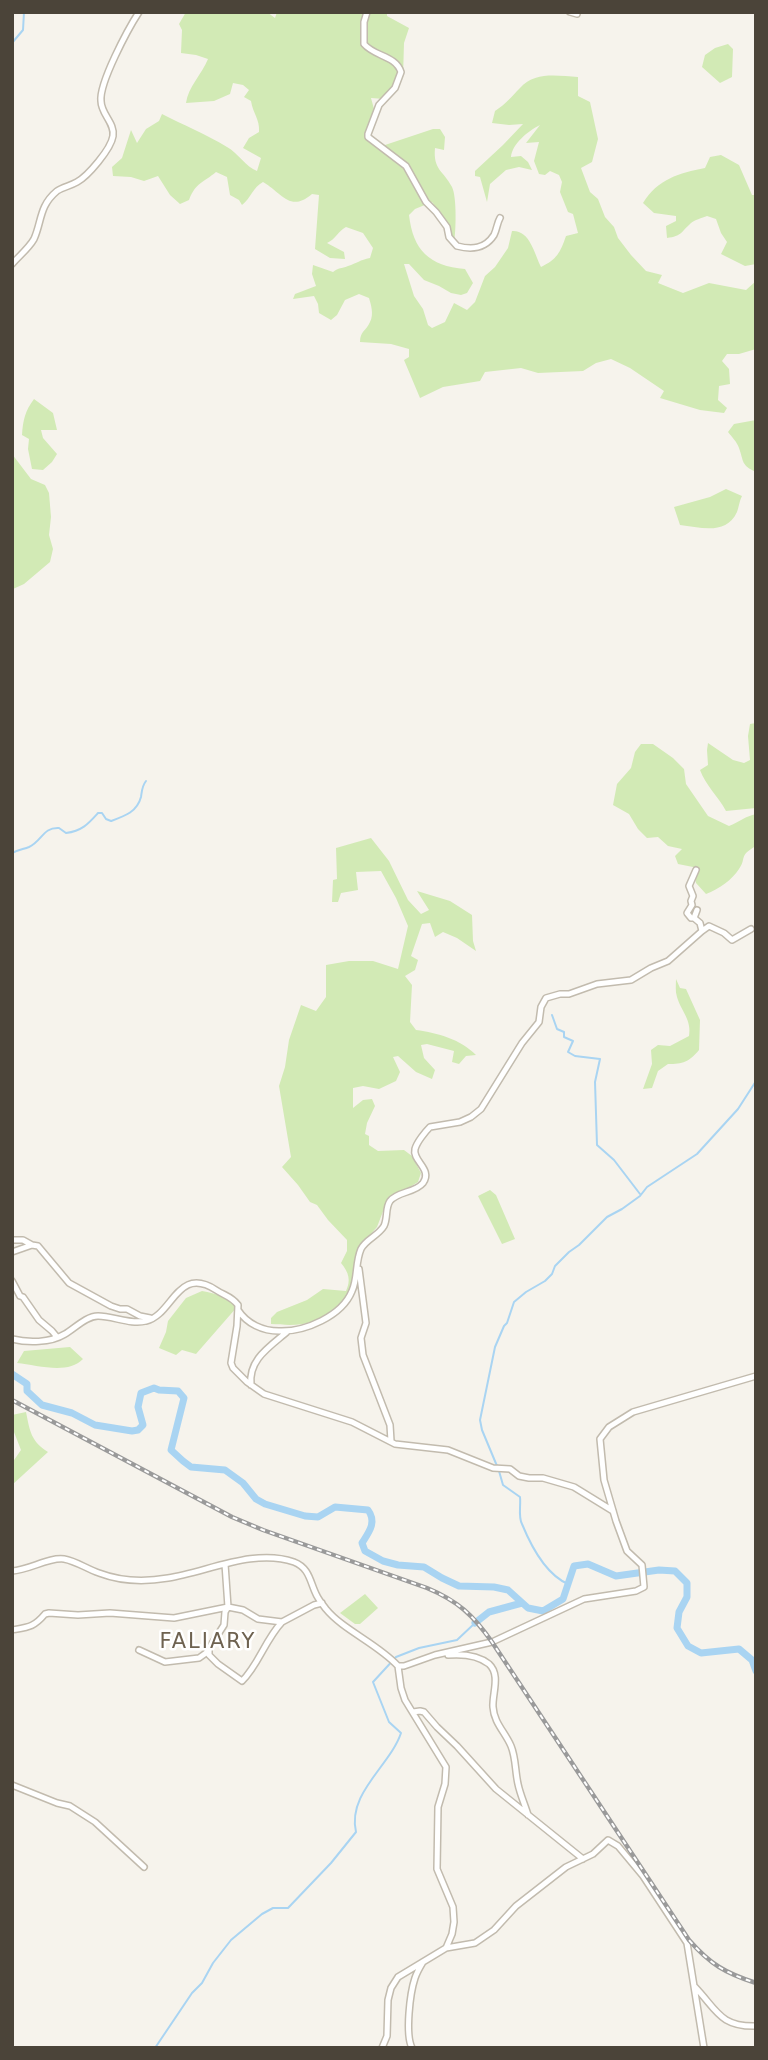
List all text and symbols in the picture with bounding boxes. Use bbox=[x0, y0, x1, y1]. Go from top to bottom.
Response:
district label: FALIARY bbox=[160, 1630, 256, 1656]

